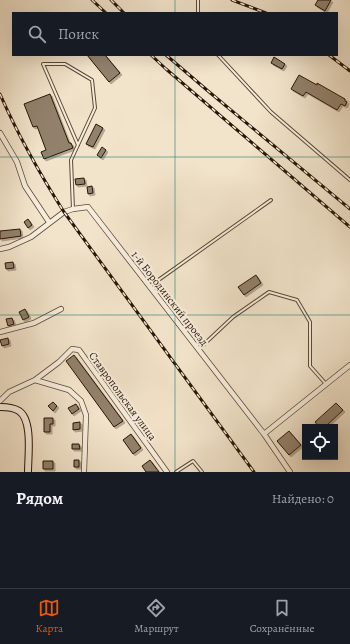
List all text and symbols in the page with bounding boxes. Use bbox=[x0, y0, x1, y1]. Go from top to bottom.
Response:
search box bbox=[12, 12, 338, 56]
icon: search bbox=[26, 23, 48, 45]
text: Поиск bbox=[58, 24, 99, 44]
street label: 1-й Бородинский проезд bbox=[128, 248, 212, 349]
street label: Ставропольская улица bbox=[85, 349, 160, 444]
map controls bbox=[302, 424, 338, 460]
button: locate bbox=[302, 424, 338, 460]
text: Рядом bbox=[16, 487, 63, 510]
text: Найдено: 0 bbox=[272, 490, 334, 507]
tab: Карта bbox=[35, 597, 63, 636]
tab: Маршрут bbox=[134, 597, 179, 636]
tab: Сохранённые bbox=[250, 597, 315, 636]

